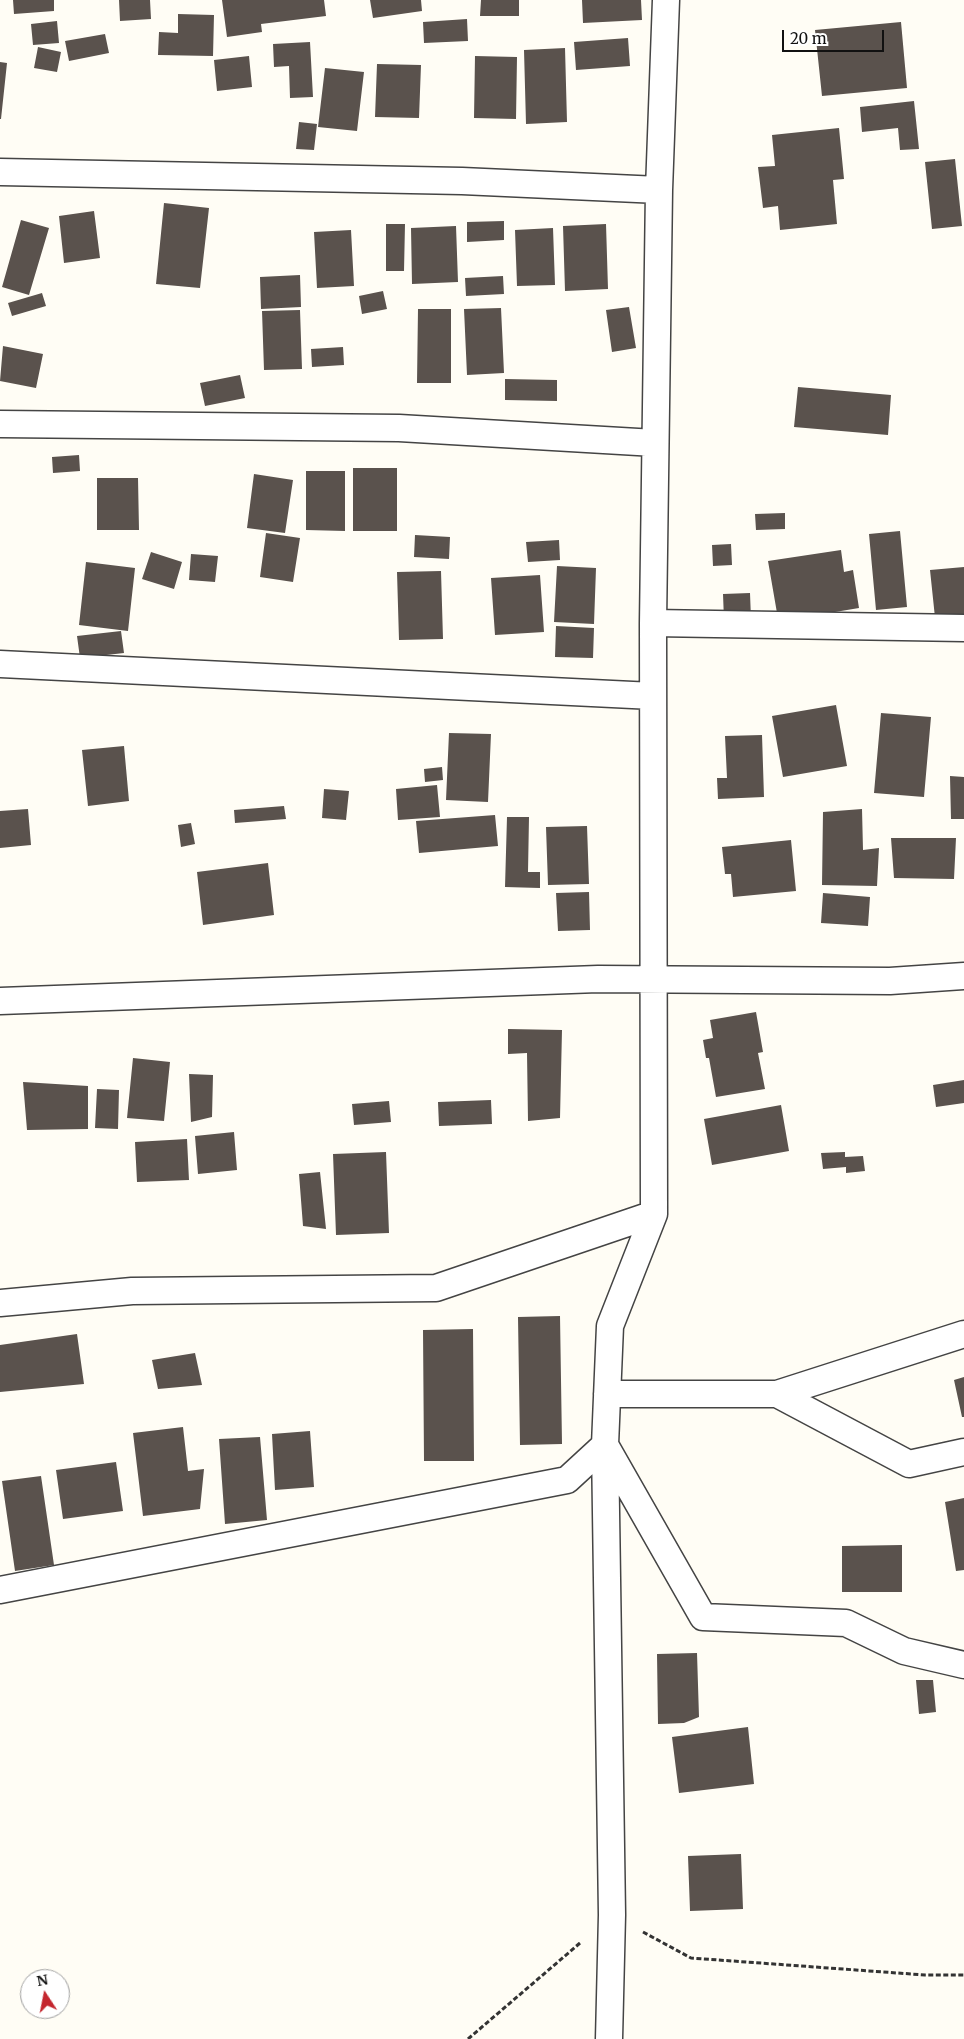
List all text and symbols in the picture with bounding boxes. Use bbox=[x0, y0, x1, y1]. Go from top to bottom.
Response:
scale bar bbox=[784, 20, 886, 52]
text: 20 m bbox=[790, 29, 827, 48]
north arrow bbox=[20, 1969, 70, 2019]
text: N bbox=[35, 1970, 49, 1990]

